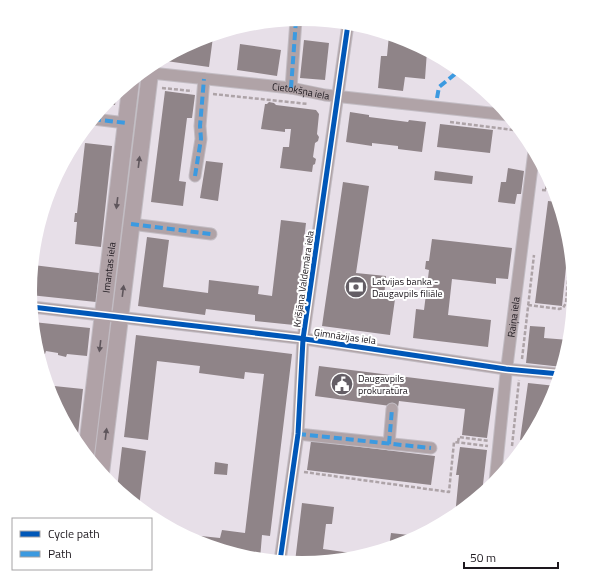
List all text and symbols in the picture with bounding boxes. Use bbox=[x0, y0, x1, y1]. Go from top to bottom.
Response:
street label: Cietokšņa iela bbox=[271, 79, 330, 103]
one-way arrow bbox=[136, 156, 142, 168]
one-way arrow bbox=[113, 197, 120, 209]
street label: Krišjāņa Valdemāra iela bbox=[289, 230, 318, 328]
street label: Imantas iela bbox=[99, 241, 120, 294]
bank icon: Latvijas banka - Daugavpils filiāle bbox=[343, 274, 369, 300]
place label: Latvijas banka - Daugavpils filiāle bbox=[372, 274, 443, 301]
one-way arrow bbox=[120, 285, 126, 297]
street label: Raiņa iela bbox=[504, 296, 524, 338]
street label: Ģimnāzijas iela bbox=[313, 325, 377, 348]
one-way arrow bbox=[97, 340, 103, 352]
public building icon: Daugavpils prokuratūra bbox=[329, 371, 355, 397]
place label: Daugavpils prokuratūra bbox=[358, 371, 408, 398]
one-way arrow bbox=[103, 428, 109, 440]
legend bbox=[12, 518, 152, 570]
text: Cycle path bbox=[48, 524, 100, 543]
text: Path bbox=[48, 544, 72, 563]
scale bar bbox=[464, 544, 558, 570]
text: 50 m bbox=[470, 548, 496, 567]

